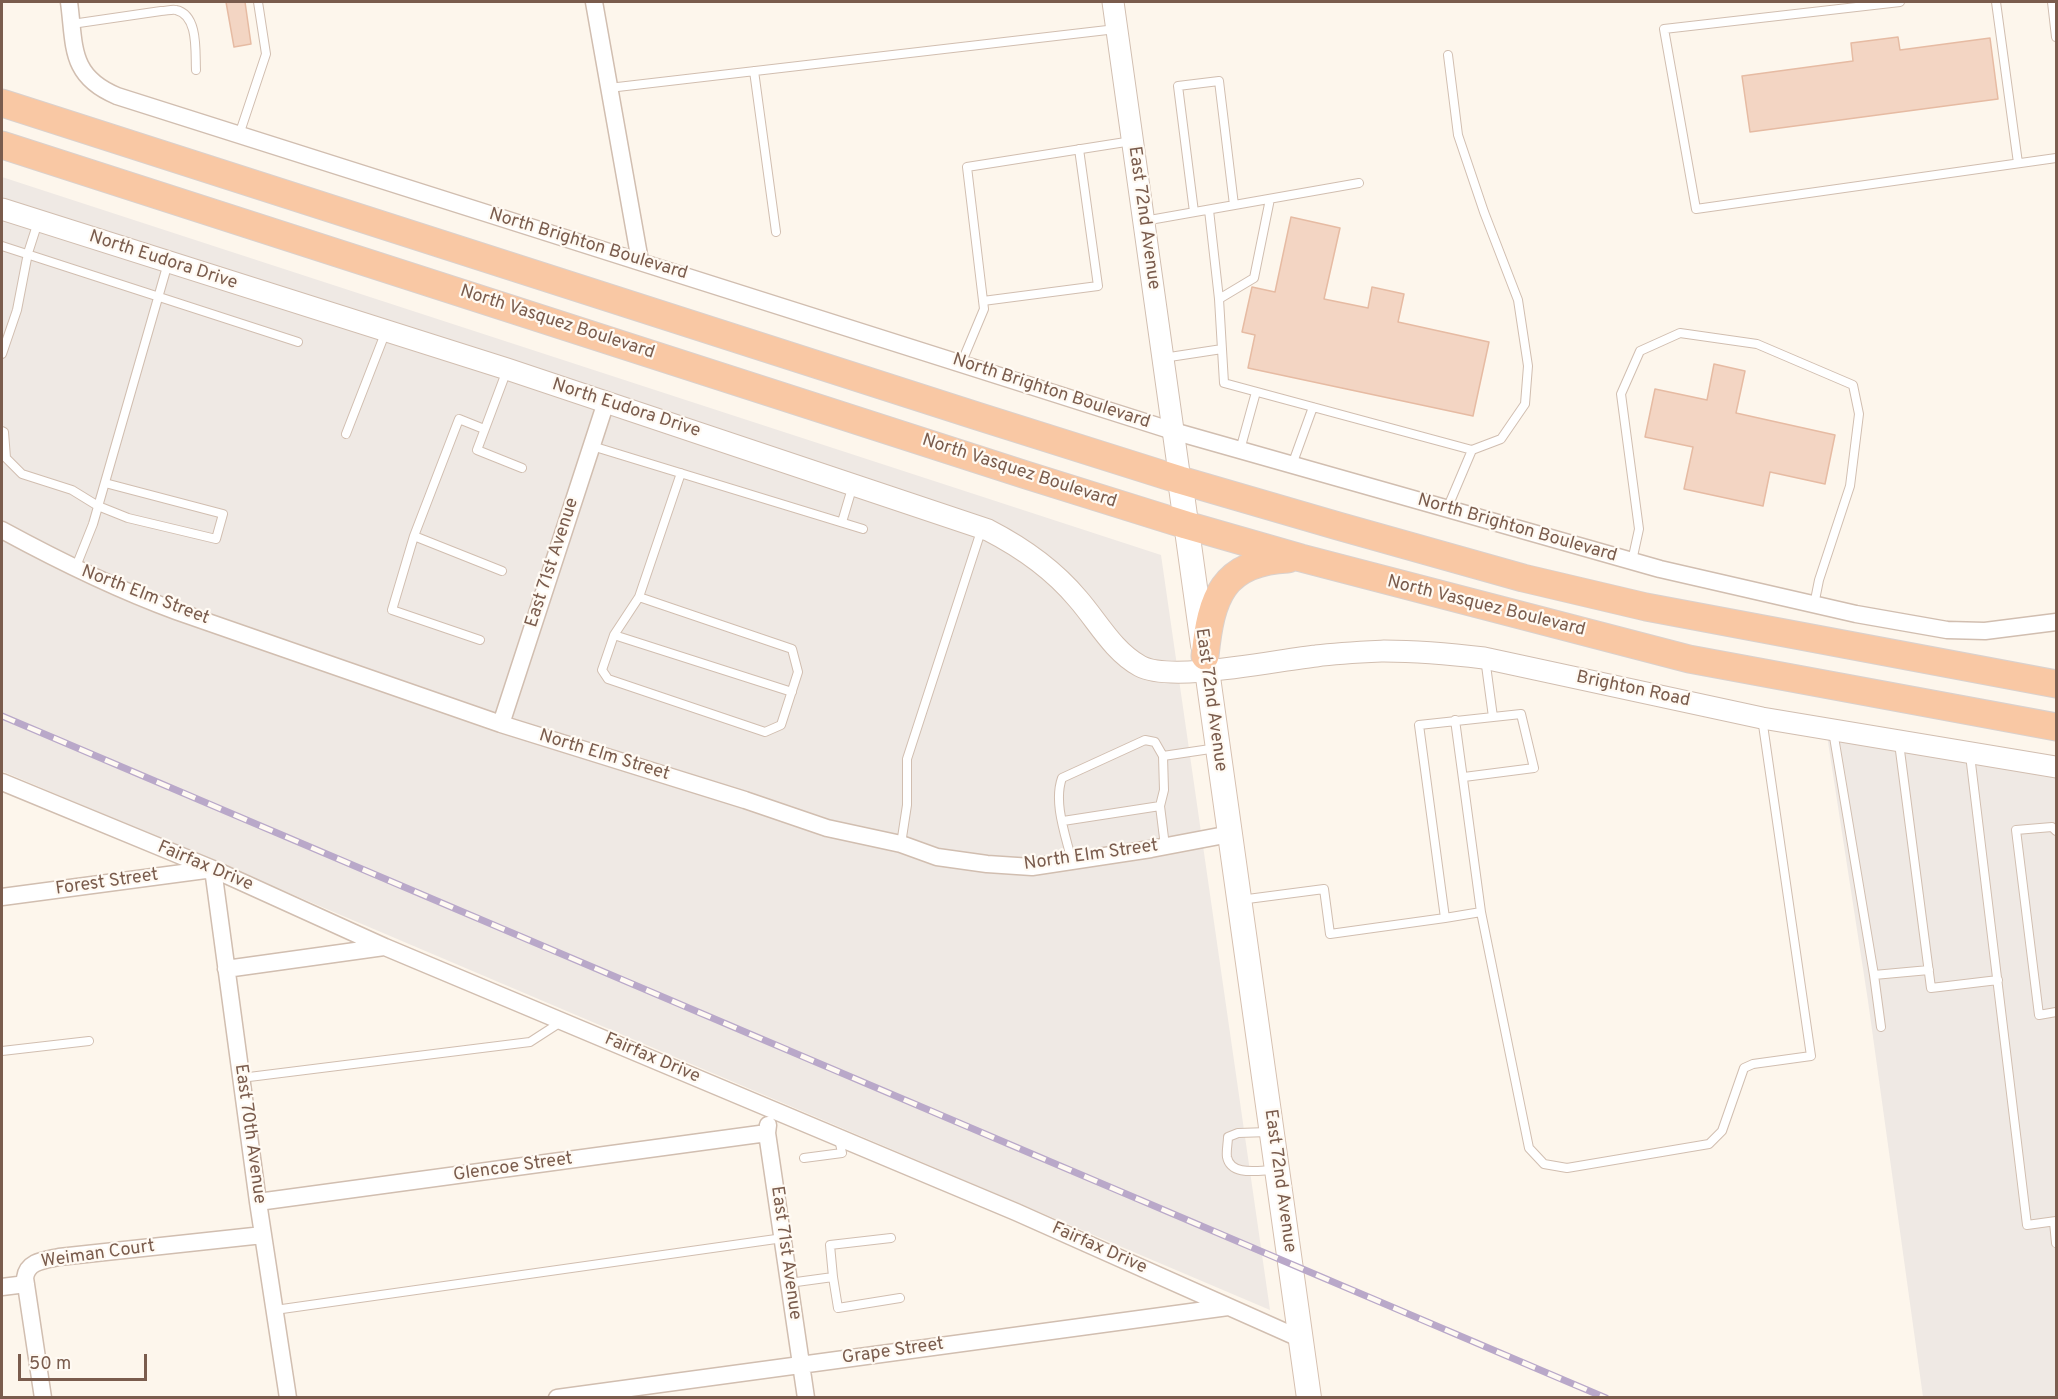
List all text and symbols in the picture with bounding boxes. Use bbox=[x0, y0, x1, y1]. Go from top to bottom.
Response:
street label: East 72nd Avenue bbox=[1122, 145, 1164, 291]
street label: North Brighton Boulevard bbox=[486, 204, 690, 286]
street label: North Eudora Drive bbox=[86, 227, 240, 295]
street label: North Vasquez Boulevard bbox=[457, 281, 657, 365]
street label: North Brighton Boulevard bbox=[949, 350, 1153, 434]
street label: North Eudora Drive bbox=[549, 375, 703, 443]
street label: North Vasquez Boulevard bbox=[919, 430, 1119, 514]
street label: North Brighton Boulevard bbox=[1415, 490, 1619, 568]
street label: East 71st Avenue bbox=[522, 495, 584, 631]
street label: North Elm Street bbox=[78, 562, 212, 630]
street label: North Vasquez Boulevard bbox=[1385, 572, 1587, 642]
street label: East 72nd Avenue bbox=[1189, 627, 1231, 773]
street label: Brighton Road bbox=[1574, 667, 1692, 713]
street label: North Elm Street bbox=[536, 726, 672, 786]
street label: North Elm Street bbox=[1022, 836, 1160, 876]
street label: Fairfax Drive bbox=[154, 837, 256, 897]
street label: Forest Street bbox=[54, 865, 160, 901]
street label: Fairfax Drive bbox=[601, 1029, 703, 1089]
street label: East 70th Avenue bbox=[229, 1063, 269, 1205]
street label: East 72nd Avenue bbox=[1258, 1108, 1300, 1254]
street label: Glencoe Street bbox=[452, 1149, 574, 1187]
street label: East 71st Avenue bbox=[765, 1185, 805, 1321]
street label: Fairfax Drive bbox=[1048, 1218, 1150, 1280]
street label: Weiman Court bbox=[40, 1236, 156, 1274]
street label: Grape Street bbox=[841, 1334, 945, 1370]
scale bar bbox=[21, 1342, 150, 1380]
text: 50 m bbox=[29, 1353, 71, 1376]

